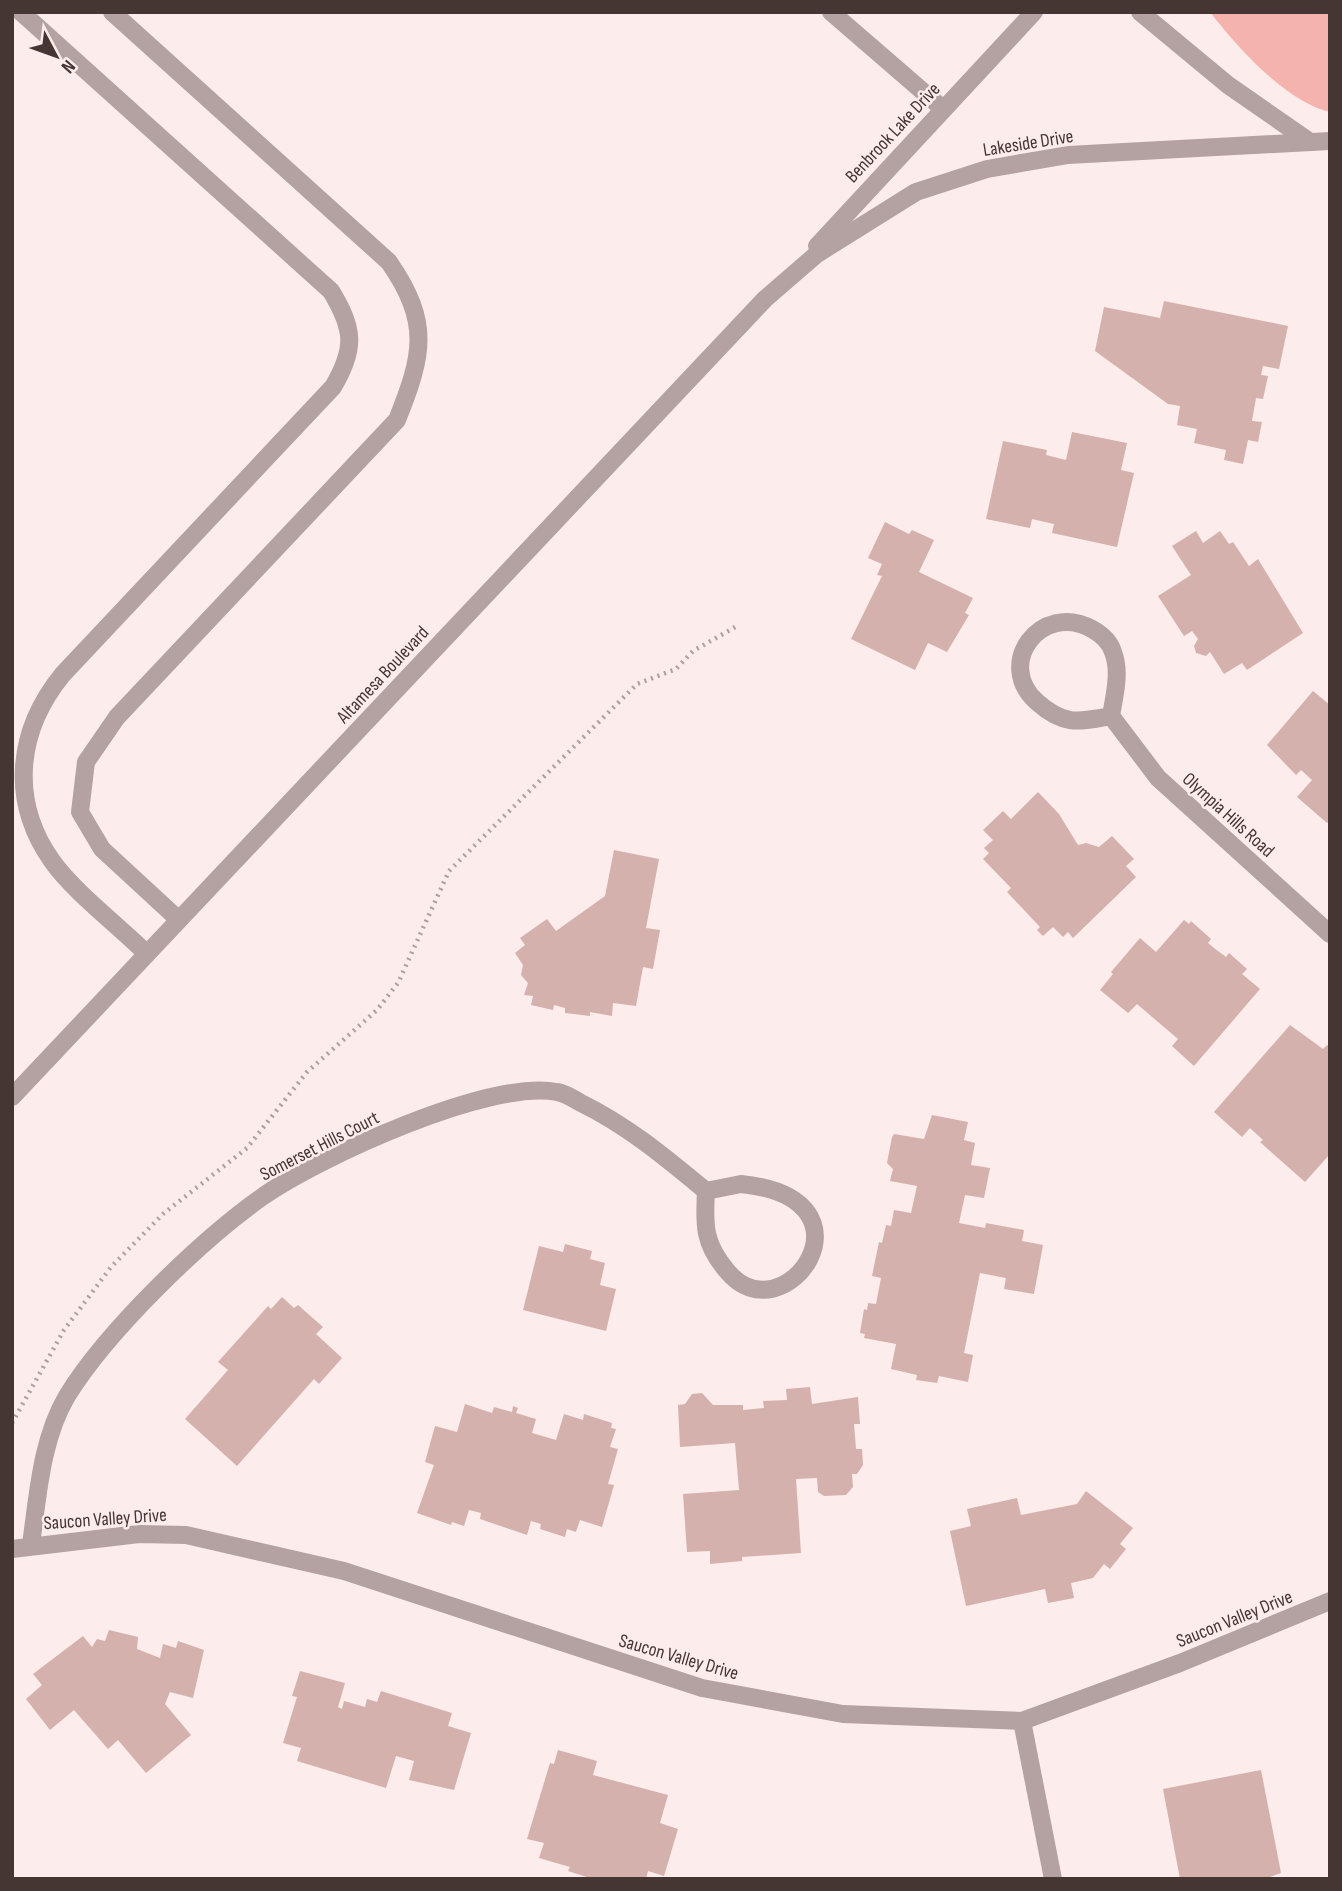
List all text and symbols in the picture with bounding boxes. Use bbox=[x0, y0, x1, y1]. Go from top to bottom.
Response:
north arrow bbox=[21, 21, 91, 91]
text: N bbox=[56, 55, 80, 78]
street label: Benbrook Lake Drive bbox=[841, 78, 945, 188]
street label: Lakeside Drive bbox=[981, 125, 1075, 162]
street label: Altamesa Boulevard bbox=[332, 622, 434, 729]
street label: Olympia Hills Road bbox=[1177, 768, 1279, 862]
street label: Somerset Hills Court bbox=[256, 1106, 383, 1186]
street label: Saucon Valley Drive bbox=[43, 1504, 167, 1535]
street label: Saucon Valley Drive bbox=[1173, 1586, 1296, 1653]
street label: Saucon Valley Drive bbox=[616, 1629, 741, 1685]

